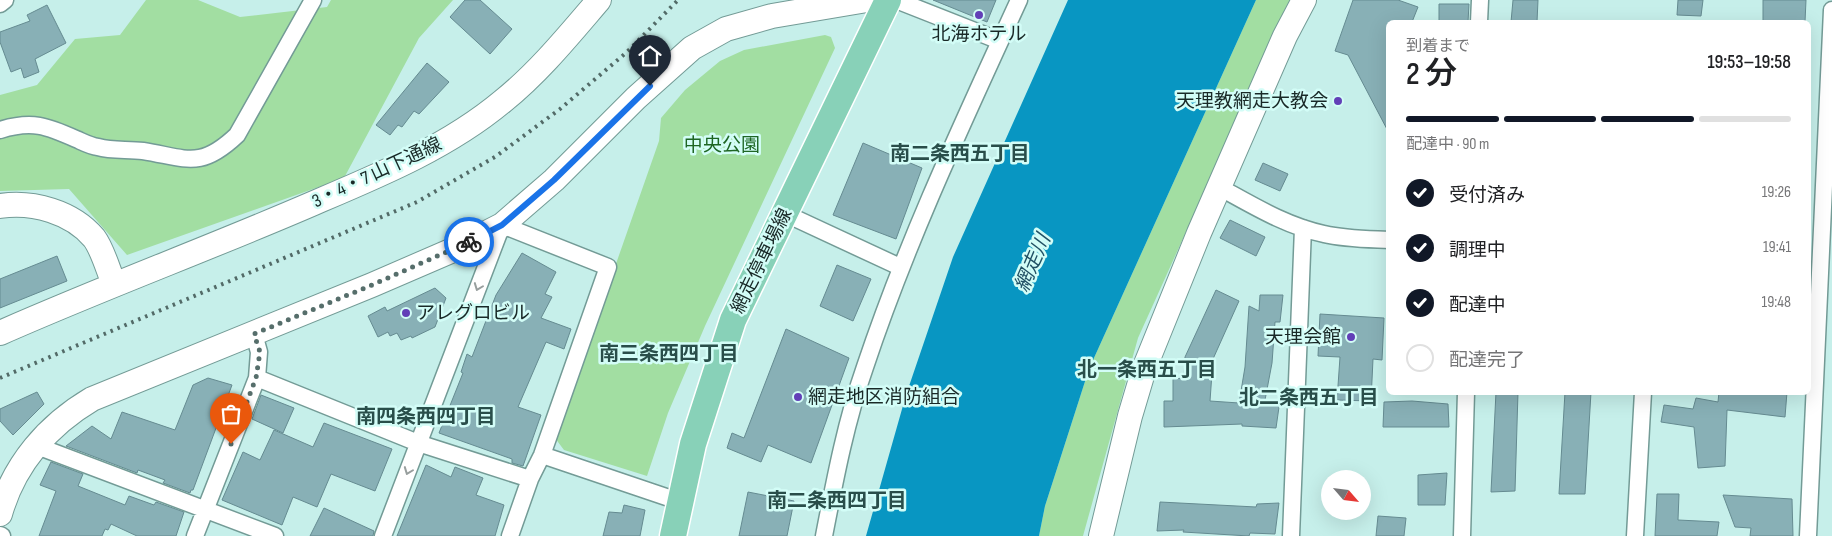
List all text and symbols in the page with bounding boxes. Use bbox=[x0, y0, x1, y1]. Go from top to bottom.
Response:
marker: 北海ホテル bbox=[973, 9, 985, 21]
place label: 北海ホテル bbox=[931, 23, 1027, 46]
pin bbox=[629, 35, 671, 86]
text: 到着まで bbox=[1406, 37, 1470, 56]
icon: home bbox=[636, 42, 664, 70]
text: 19:53–19:58 bbox=[1707, 51, 1791, 74]
text: 2 分 bbox=[1406, 55, 1457, 94]
place label: 天理教網走大教会 bbox=[1176, 90, 1328, 113]
marker: 天理教網走大教会 bbox=[1332, 95, 1344, 107]
street label: 3・4・7 山下通線 bbox=[308, 133, 446, 213]
park label: 中央公園 bbox=[684, 134, 760, 157]
text: 配達中 · 90 m bbox=[1406, 135, 1489, 154]
district label: 南二条西五丁目 bbox=[890, 142, 1030, 166]
icon: check bbox=[1406, 179, 1434, 207]
text: 19:26 bbox=[1762, 183, 1791, 202]
text: 受付済み bbox=[1449, 184, 1525, 207]
street label: 網走停車場線 bbox=[727, 205, 797, 317]
courier bbox=[444, 217, 494, 267]
icon: bike bbox=[455, 228, 483, 256]
water label: 網走川 bbox=[1010, 229, 1057, 295]
icon: check bbox=[1406, 234, 1434, 262]
text: 19:41 bbox=[1763, 238, 1791, 257]
text: 調理中 bbox=[1449, 239, 1506, 262]
one-way arrow bbox=[474, 282, 485, 291]
icon: check bbox=[1406, 289, 1434, 317]
text: 19:48 bbox=[1762, 293, 1791, 312]
text: 配達中 bbox=[1449, 294, 1506, 317]
place label: アレグロビル bbox=[416, 302, 530, 325]
marker: アレグロビル bbox=[400, 307, 412, 319]
place label: 天理会館 bbox=[1265, 326, 1341, 349]
marker: 天理会館 bbox=[1345, 331, 1357, 343]
district label: 南三条西四丁目 bbox=[599, 342, 739, 366]
text: 配達完了 bbox=[1449, 349, 1525, 372]
district label: 北一条西五丁目 bbox=[1077, 358, 1217, 382]
place label: 網走地区消防組合 bbox=[808, 386, 960, 409]
district label: 北二条西五丁目 bbox=[1239, 386, 1379, 410]
marker: 網走地区消防組合 bbox=[792, 391, 804, 403]
pin bbox=[210, 393, 252, 444]
icon: bag bbox=[217, 400, 245, 428]
district label: 南四条西四丁目 bbox=[356, 405, 496, 429]
one-way arrow bbox=[404, 467, 414, 475]
north arrow bbox=[1321, 470, 1371, 520]
map controls bbox=[1321, 470, 1371, 520]
district label: 南二条西四丁目 bbox=[767, 489, 907, 513]

